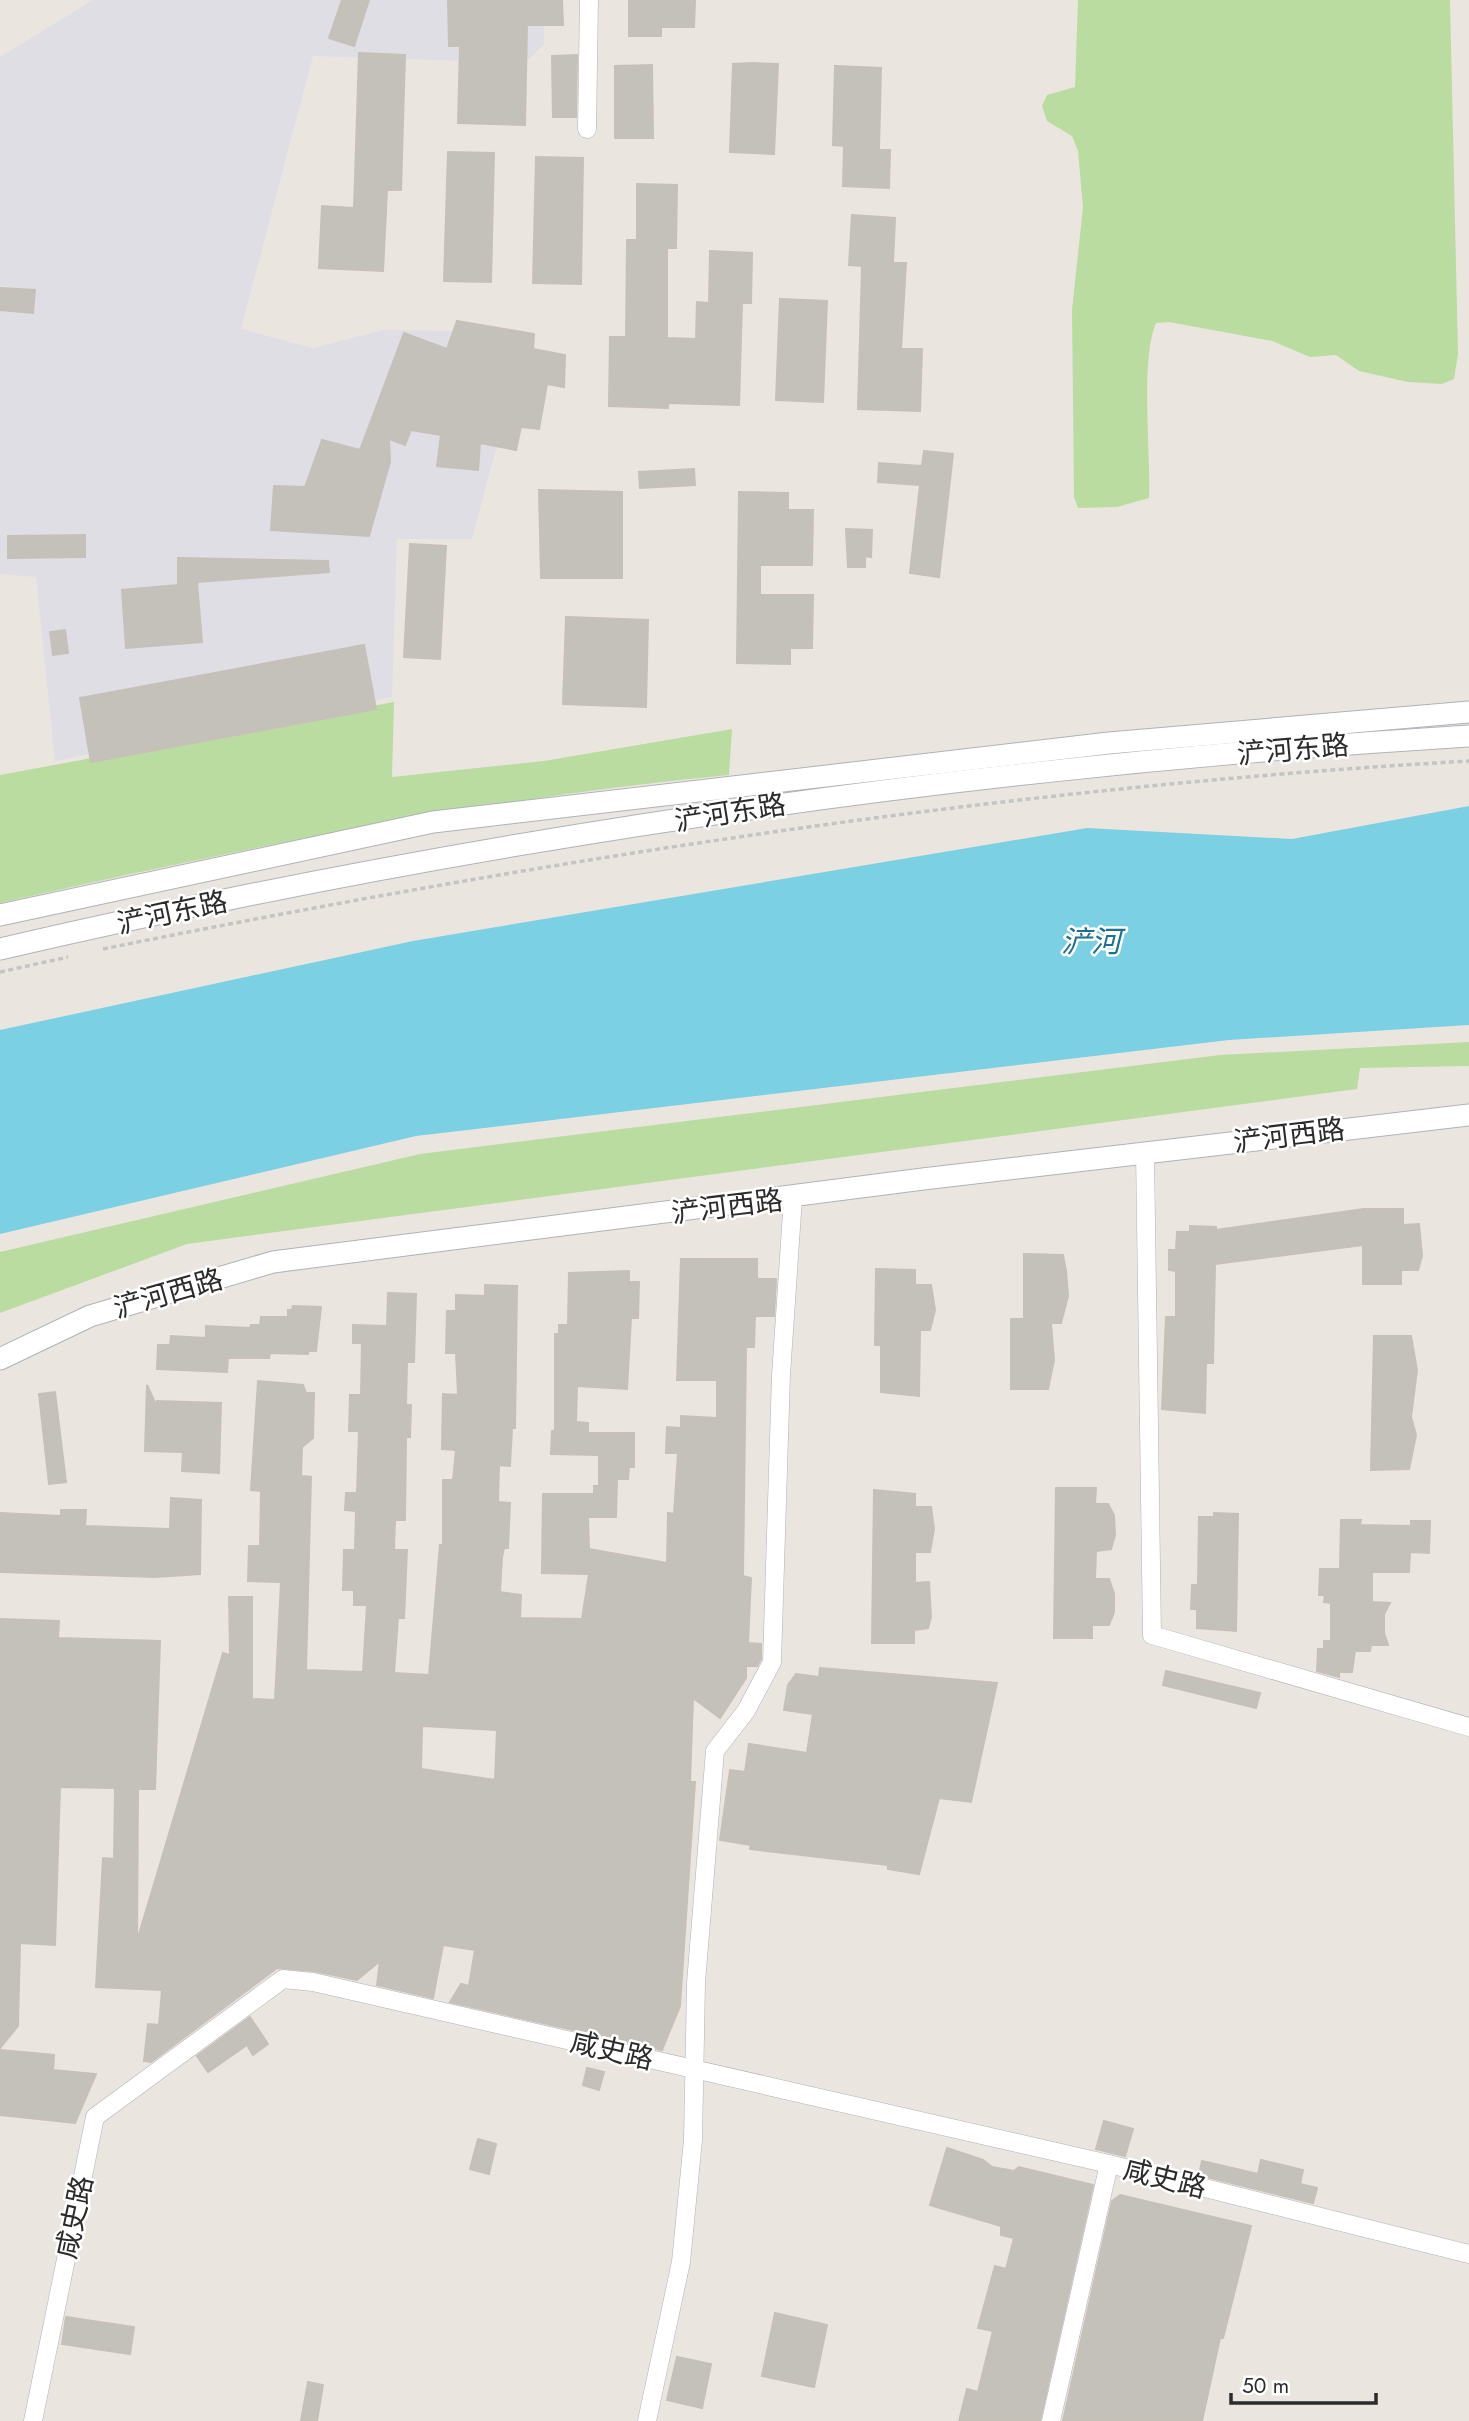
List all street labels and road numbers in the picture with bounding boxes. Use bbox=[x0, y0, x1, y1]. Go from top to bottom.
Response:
street label: 浐河东路 bbox=[1235, 724, 1351, 775]
street label: 浐河东路 bbox=[672, 783, 789, 842]
street label: 浐河东路 bbox=[113, 881, 231, 944]
street label: 浐河西路 bbox=[1231, 1108, 1347, 1163]
street label: 浐河西路 bbox=[669, 1179, 785, 1234]
street label: 浐河西路 bbox=[109, 1258, 228, 1329]
street label: 咸史路 bbox=[566, 2021, 657, 2080]
street label: 咸史路 bbox=[1119, 2148, 1211, 2209]
street label: 咸史路 bbox=[46, 2172, 103, 2262]

